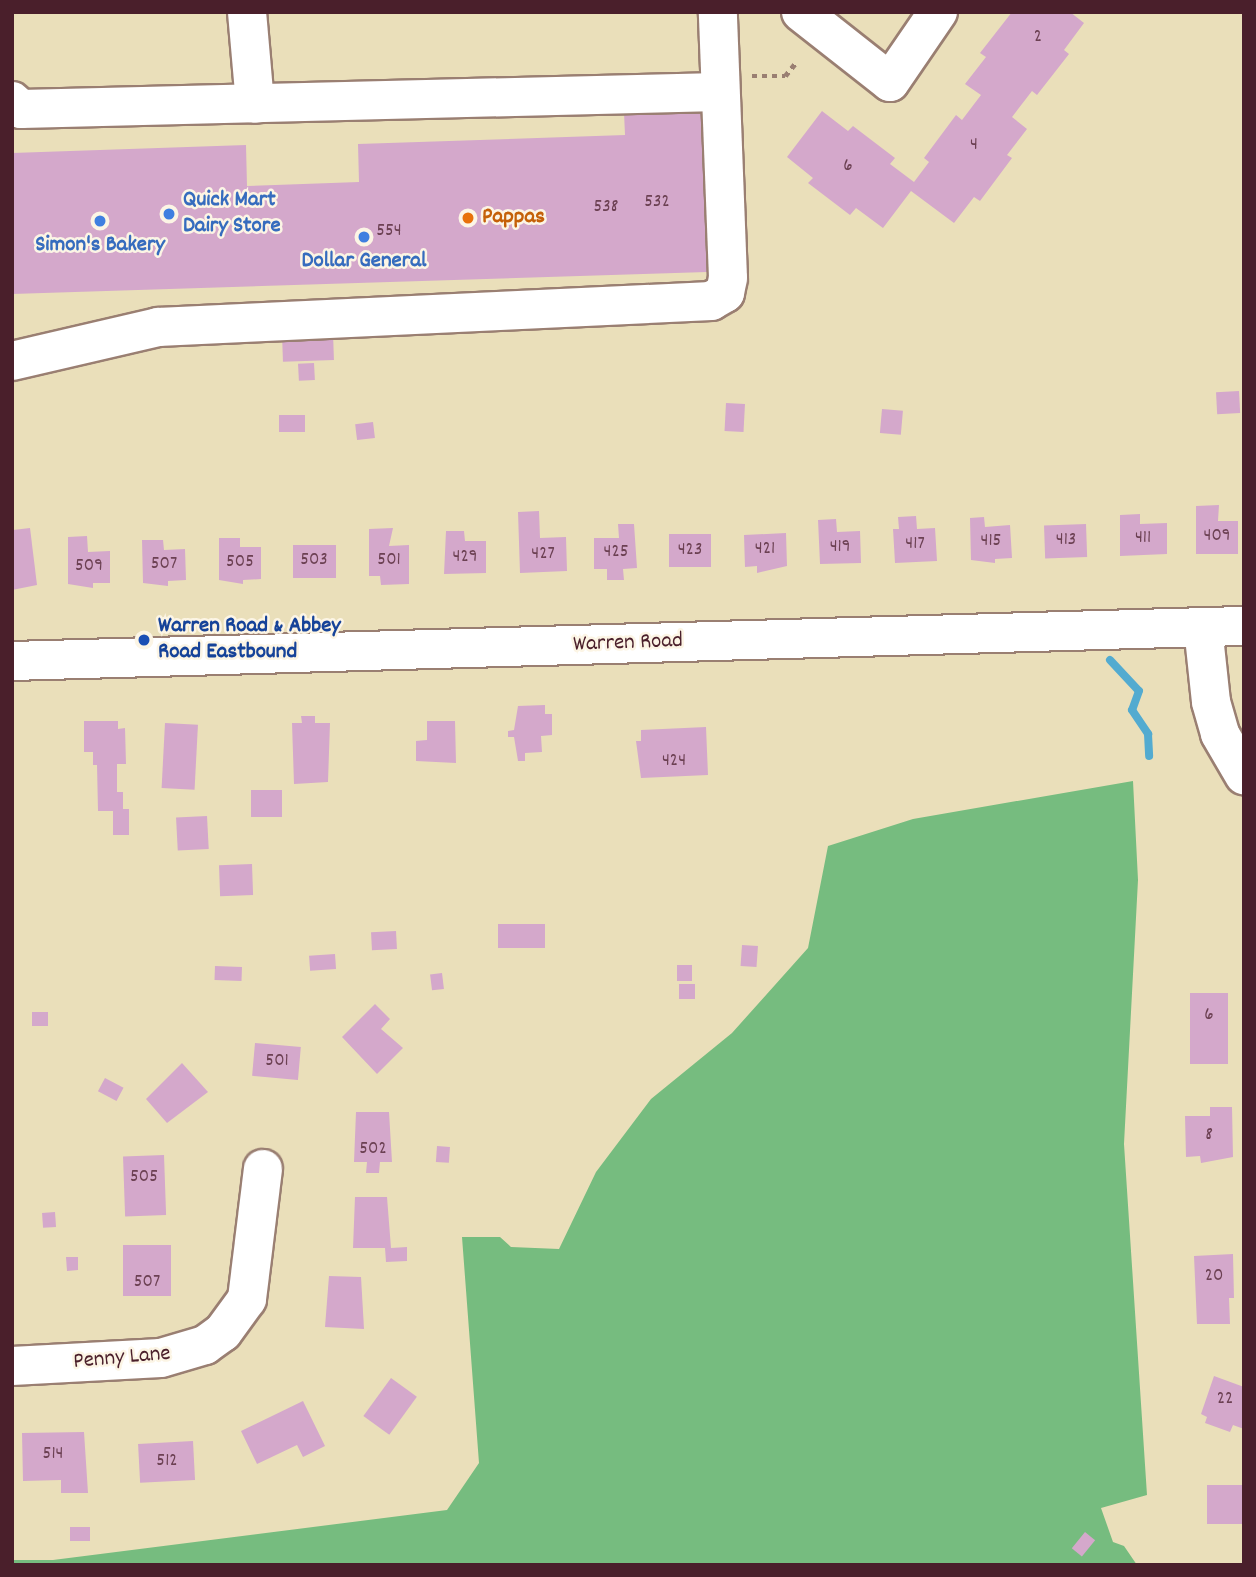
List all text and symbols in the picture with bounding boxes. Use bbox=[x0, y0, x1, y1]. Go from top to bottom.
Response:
house number: 2 bbox=[1034, 27, 1042, 49]
house number: 4 bbox=[970, 135, 978, 157]
house number: 6 bbox=[843, 156, 853, 178]
place label: Quick Mart Dairy Store bbox=[183, 187, 280, 241]
house number: 532 bbox=[644, 192, 670, 214]
house number: 538 bbox=[594, 197, 618, 219]
place label: Pappas bbox=[482, 204, 545, 232]
marker: Quick Mart Dairy Store bbox=[161, 206, 177, 222]
marker: Pappas bbox=[460, 210, 476, 226]
marker: Simon's Bakery bbox=[92, 213, 108, 229]
house number: 554 bbox=[376, 221, 402, 243]
marker: Dollar General bbox=[356, 229, 372, 245]
place label: Simon's Bakery bbox=[35, 232, 165, 260]
place label: Dollar General bbox=[302, 248, 426, 276]
house number: 409 bbox=[1204, 526, 1230, 548]
house number: 411 bbox=[1135, 528, 1151, 550]
house number: 413 bbox=[1056, 530, 1076, 552]
house number: 415 bbox=[981, 531, 1001, 553]
house number: 417 bbox=[905, 534, 925, 556]
house number: 419 bbox=[830, 537, 850, 559]
house number: 421 bbox=[755, 539, 775, 561]
house number: 423 bbox=[678, 540, 702, 562]
house number: 425 bbox=[604, 542, 628, 564]
house number: 427 bbox=[531, 544, 555, 566]
house number: 429 bbox=[453, 547, 477, 569]
house number: 503 bbox=[300, 550, 328, 572]
house number: 501 bbox=[377, 550, 401, 572]
house number: 505 bbox=[226, 552, 254, 574]
house number: 507 bbox=[151, 554, 177, 576]
house number: 509 bbox=[75, 556, 103, 578]
place label: Warren Road & Abbey Road Eastbound bbox=[158, 613, 341, 667]
street label: Warren Road bbox=[573, 628, 683, 660]
marker: Warren Road & Abbey Road Eastbound bbox=[136, 632, 152, 648]
house number: 424 bbox=[662, 751, 686, 773]
house number: 6 bbox=[1204, 1005, 1214, 1027]
house number: 501 bbox=[265, 1051, 289, 1073]
house number: 8 bbox=[1205, 1125, 1213, 1147]
house number: 502 bbox=[359, 1139, 387, 1161]
house number: 505 bbox=[130, 1167, 158, 1189]
house number: 20 bbox=[1205, 1266, 1223, 1288]
house number: 507 bbox=[134, 1272, 160, 1294]
street label: Penny Lane bbox=[72, 1341, 172, 1377]
house number: 22 bbox=[1217, 1389, 1233, 1411]
house number: 514 bbox=[43, 1444, 63, 1466]
house number: 512 bbox=[156, 1451, 178, 1473]

